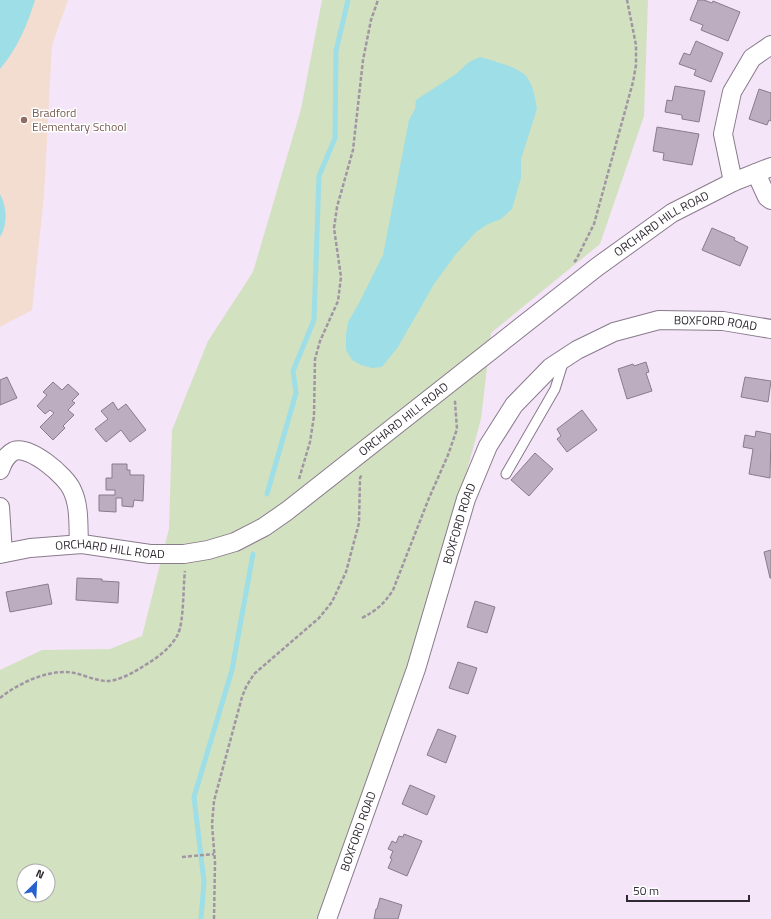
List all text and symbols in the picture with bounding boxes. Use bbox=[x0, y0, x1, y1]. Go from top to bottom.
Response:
place label: Bradford Elementary School bbox=[32, 103, 126, 136]
marker: Bradford Elementary School bbox=[19, 115, 29, 125]
street label: ORCHARD HILL ROAD bbox=[610, 186, 712, 261]
street label: BOXFORD ROAD bbox=[674, 310, 759, 336]
street label: ORCHARD HILL ROAD bbox=[354, 377, 453, 460]
street label: BOXFORD ROAD bbox=[437, 480, 481, 566]
street label: ORCHARD HILL ROAD bbox=[54, 534, 165, 563]
street label: BOXFORD ROAD bbox=[335, 788, 381, 874]
north arrow bbox=[16, 863, 56, 903]
text: N bbox=[33, 865, 47, 883]
scale bar bbox=[627, 877, 749, 903]
text: 50 m bbox=[633, 881, 659, 900]

